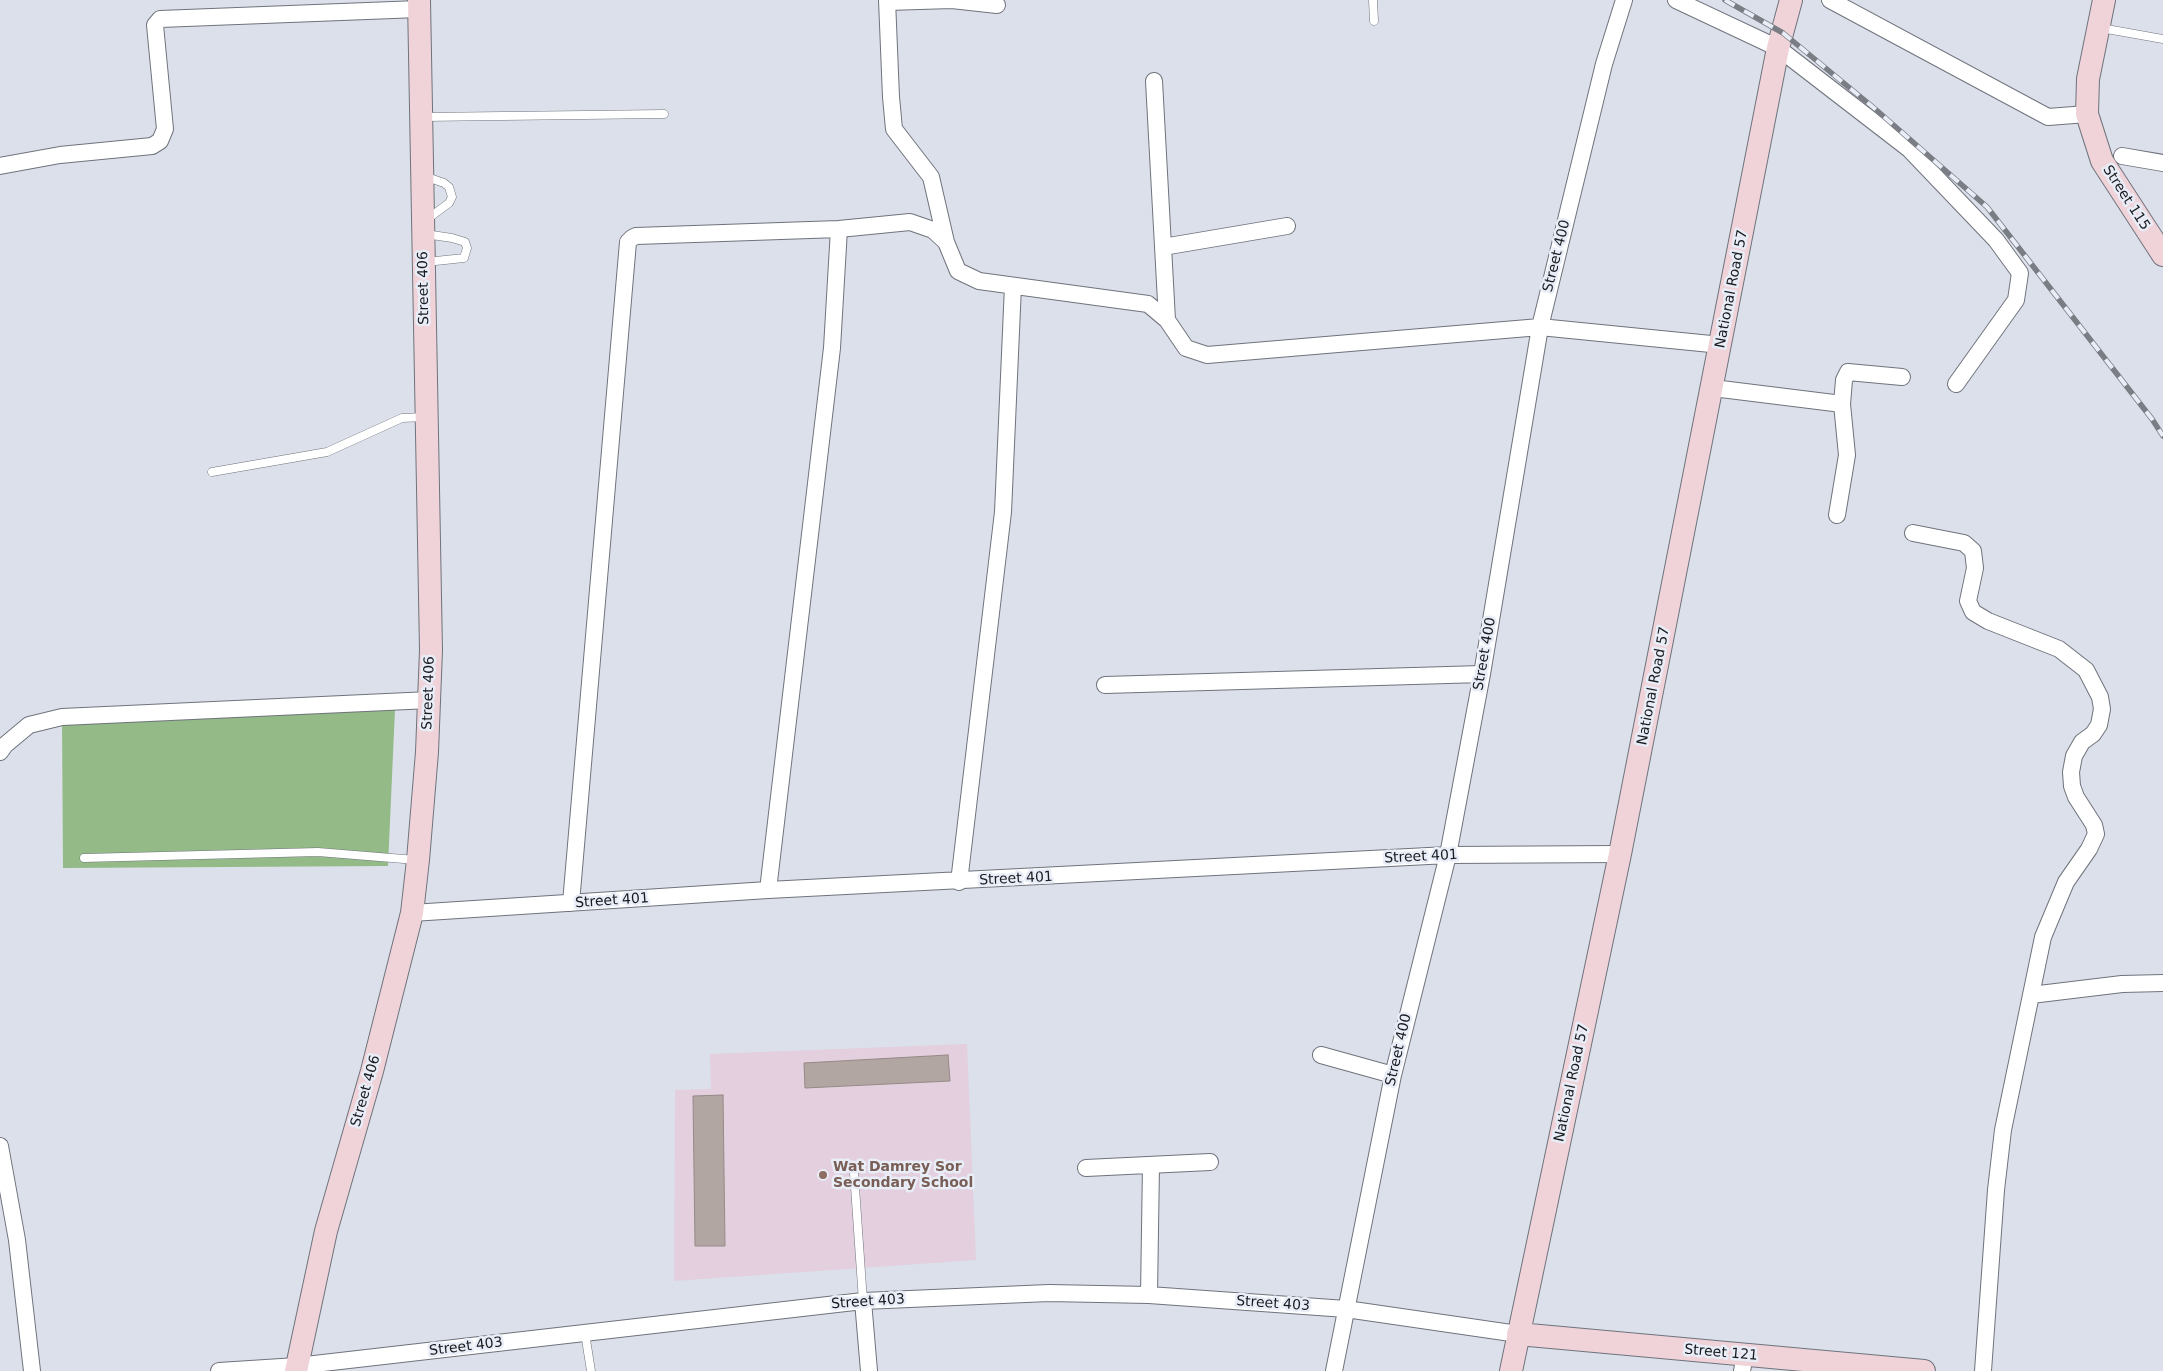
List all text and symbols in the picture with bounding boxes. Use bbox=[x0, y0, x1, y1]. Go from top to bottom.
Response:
street label: Street 115 bbox=[2099, 163, 2153, 233]
street label: Street 400 bbox=[1540, 218, 1574, 294]
street label: National Road 57 bbox=[1712, 228, 1752, 350]
street label: Street 406 bbox=[415, 251, 433, 325]
street label: Street 400 bbox=[1470, 616, 1500, 692]
street label: National Road 57 bbox=[1634, 625, 1674, 747]
street label: Street 406 bbox=[419, 656, 439, 730]
street label: Street 401 bbox=[1384, 847, 1458, 867]
street label: Street 401 bbox=[979, 869, 1053, 889]
street label: Street 401 bbox=[575, 890, 649, 912]
street label: Street 400 bbox=[1383, 1012, 1415, 1088]
street label: National Road 57 bbox=[1551, 1022, 1593, 1144]
street label: Street 406 bbox=[348, 1053, 384, 1129]
place label: Wat Damrey Sor Secondary School bbox=[833, 1159, 973, 1192]
marker: Wat Damrey Sor Secondary School bbox=[817, 1169, 829, 1181]
street label: Street 403 bbox=[831, 1291, 905, 1313]
street label: Street 403 bbox=[1236, 1293, 1310, 1315]
street label: Street 403 bbox=[428, 1334, 504, 1360]
street label: Street 121 bbox=[1684, 1341, 1758, 1365]

